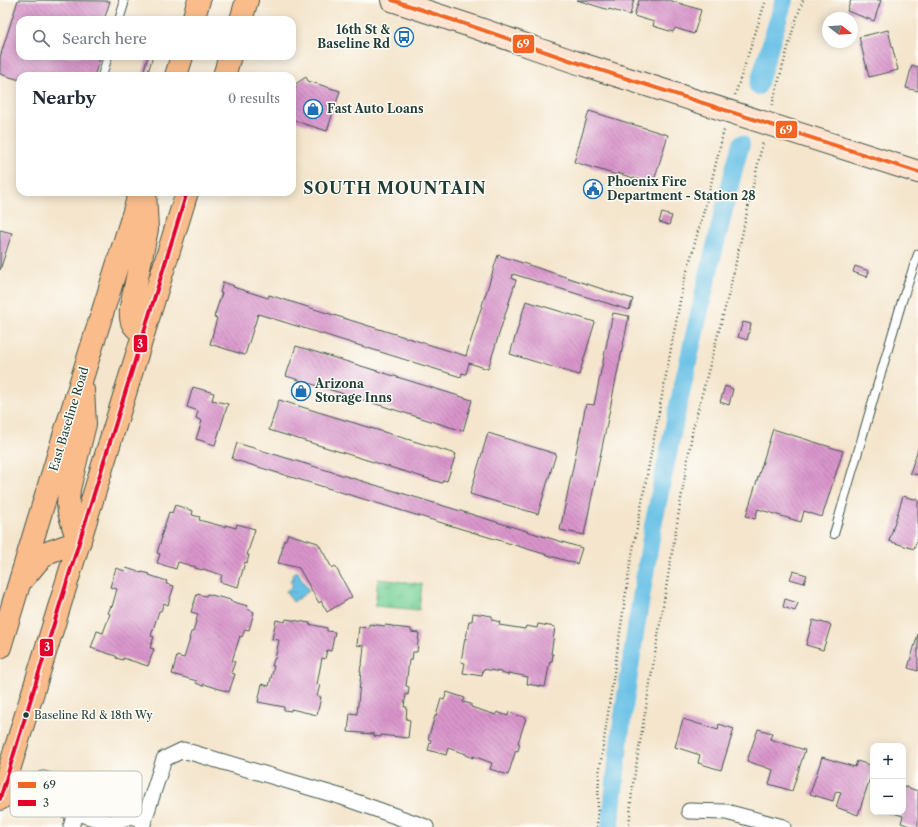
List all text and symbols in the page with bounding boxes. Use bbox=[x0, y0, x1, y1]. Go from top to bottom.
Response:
north arrow bbox=[822, 12, 858, 48]
search box bbox=[16, 16, 296, 60]
place label: 16th St & Baseline Rd bbox=[317, 22, 390, 51]
bus stop icon: 16th St & Baseline Rd bbox=[393, 26, 415, 48]
icon: search bbox=[30, 27, 52, 49]
text: Search here bbox=[62, 29, 147, 48]
line badge: 69 bbox=[512, 34, 535, 54]
text: 69 bbox=[516, 37, 530, 51]
text: Nearby bbox=[32, 88, 96, 108]
text: 0 results bbox=[228, 90, 280, 106]
shop icon: Fast Auto Loans bbox=[302, 98, 324, 120]
place label: Fast Auto Loans bbox=[327, 101, 424, 116]
line badge: 69 bbox=[775, 120, 798, 139]
text: 69 bbox=[779, 123, 793, 137]
place label: Phoenix Fire Department - Station 28 bbox=[607, 174, 756, 203]
district label: SOUTH MOUNTAIN bbox=[303, 178, 487, 198]
public building icon: Phoenix Fire Department - Station 28 bbox=[582, 178, 604, 200]
line badge: 3 bbox=[133, 334, 148, 353]
text: 3 bbox=[137, 337, 143, 351]
street label: East Baseline Road bbox=[46, 364, 92, 473]
place label: Arizona Storage Inns bbox=[314, 376, 392, 405]
shop icon: Arizona Storage Inns bbox=[290, 380, 312, 402]
line badge: 3 bbox=[39, 638, 54, 657]
text: 3 bbox=[44, 640, 50, 654]
place label: Baseline Rd & 18th Wy bbox=[34, 708, 153, 722]
marker: Baseline Rd & 18th Wy bbox=[21, 710, 31, 720]
map controls bbox=[870, 743, 906, 815]
button: + bbox=[870, 743, 906, 779]
legend bbox=[10, 771, 142, 817]
text: 69 bbox=[43, 778, 56, 792]
button: − bbox=[870, 779, 906, 815]
text: 3 bbox=[43, 796, 49, 810]

